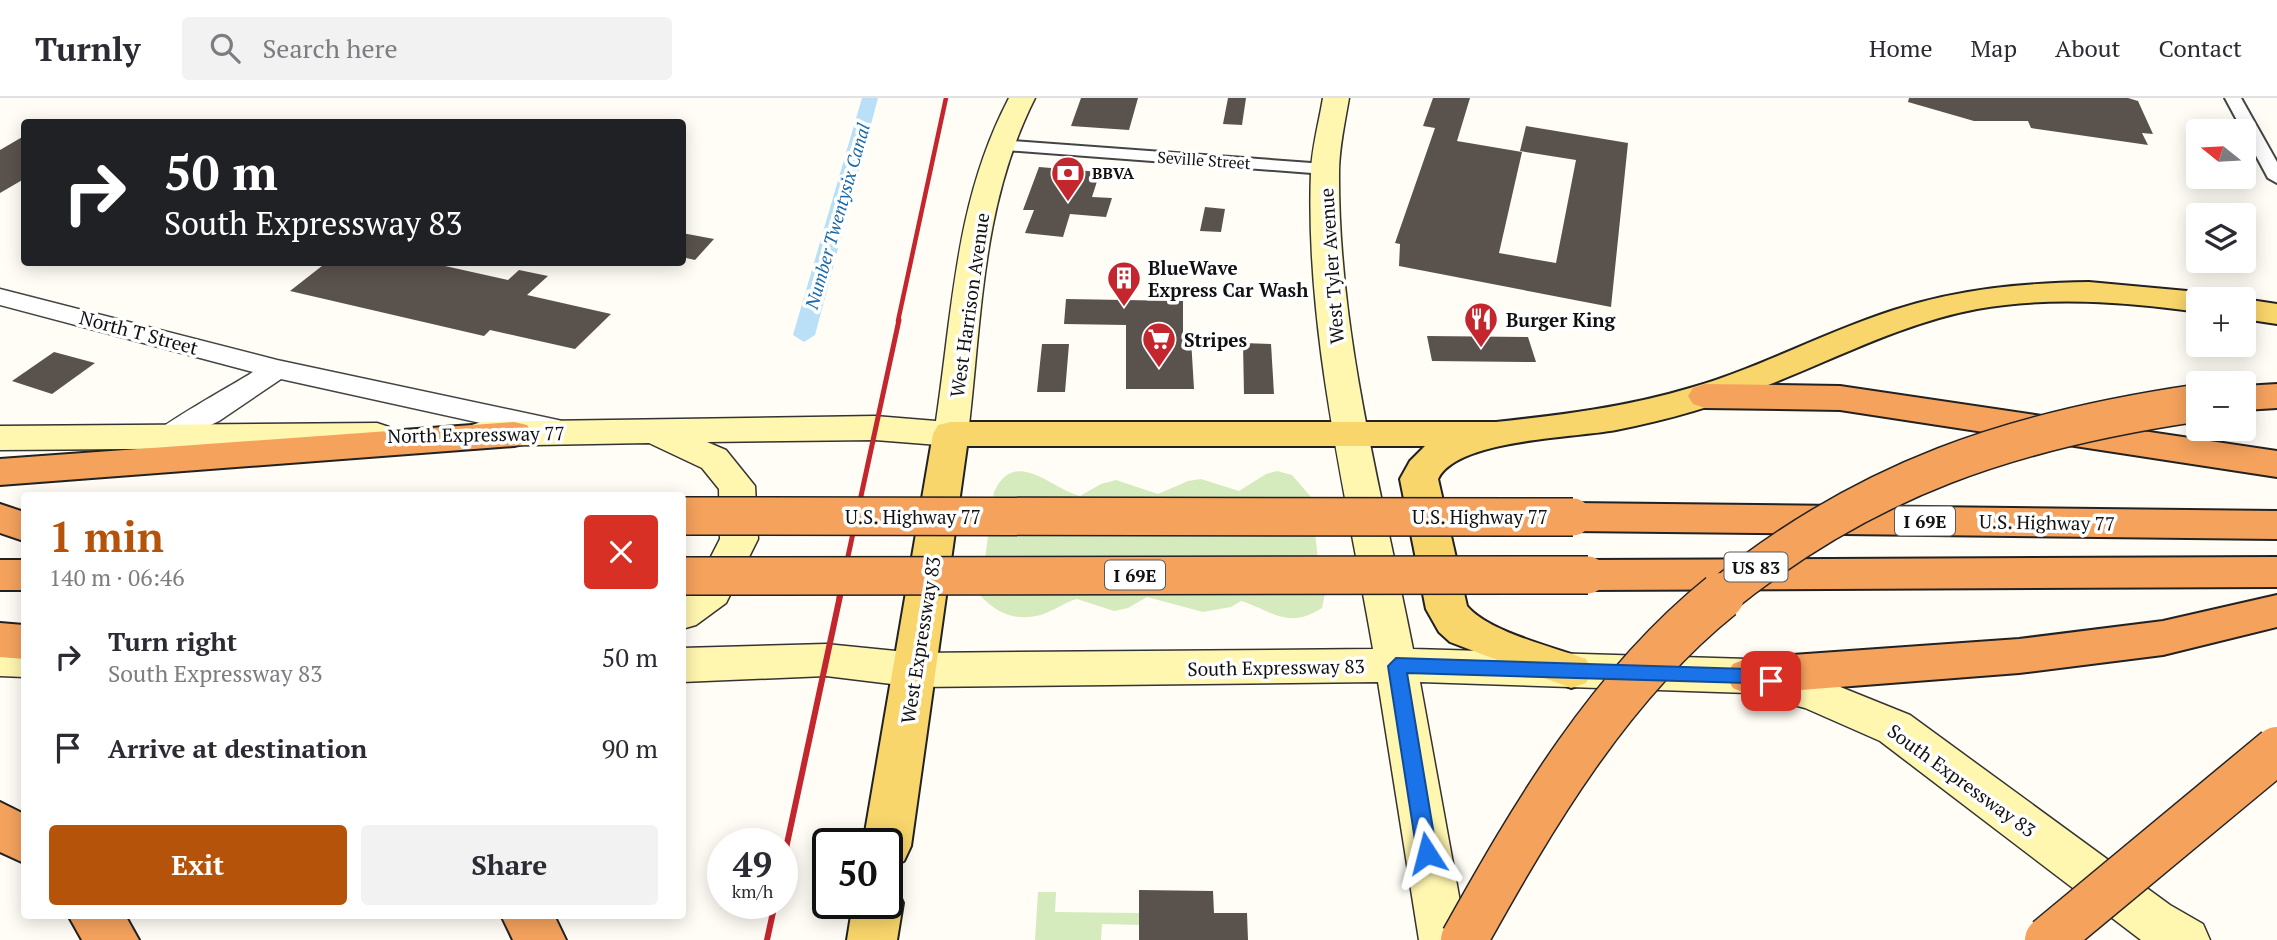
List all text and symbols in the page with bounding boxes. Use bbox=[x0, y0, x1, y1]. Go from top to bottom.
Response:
search box bbox=[182, 17, 672, 80]
text: Turnly bbox=[35, 27, 140, 70]
icon: search bbox=[206, 29, 244, 67]
text: Search here bbox=[262, 31, 398, 65]
text: Home bbox=[1869, 32, 1933, 64]
text: Map bbox=[1971, 32, 2017, 64]
text: About bbox=[2055, 32, 2121, 64]
text: Contact bbox=[2159, 32, 2242, 64]
north arrow bbox=[2186, 119, 2256, 189]
map controls bbox=[2186, 119, 2256, 441]
water label: Number Twentysix Canal bbox=[799, 120, 875, 313]
text: 50 m bbox=[164, 139, 278, 204]
street label: Seville Street bbox=[1157, 146, 1251, 174]
icon: right bbox=[49, 147, 140, 238]
bank icon: BBVA bbox=[1049, 154, 1087, 203]
place label: BBVA bbox=[1092, 162, 1134, 184]
street label: West Tyler Avenue bbox=[1313, 187, 1349, 345]
text: South Expressway 83 bbox=[164, 202, 463, 244]
button: layers bbox=[2186, 203, 2256, 273]
street label: West Harrison Avenue bbox=[944, 211, 994, 399]
place label: BlueWave Express Car Wash bbox=[1148, 255, 1308, 302]
building icon: BlueWave Express Car Wash bbox=[1105, 259, 1143, 308]
button: + bbox=[2186, 287, 2256, 357]
restaurant icon: Burger King bbox=[1462, 300, 1500, 349]
street label: North T Street bbox=[77, 304, 201, 360]
place label: Burger King bbox=[1506, 307, 1617, 332]
supermarket icon: Stripes bbox=[1140, 320, 1178, 369]
place label: Stripes bbox=[1184, 327, 1247, 352]
button: − bbox=[2186, 371, 2256, 441]
street label: North Expressway 77 bbox=[387, 420, 565, 448]
street label: U.S. Highway 77 bbox=[845, 504, 981, 529]
street label: U.S. Highway 77 bbox=[1412, 504, 1548, 529]
road number: I 69E bbox=[1895, 506, 1955, 536]
text: 1 min bbox=[49, 508, 164, 564]
street label: U.S. Highway 77 bbox=[1979, 508, 2115, 536]
button: close bbox=[584, 515, 658, 589]
road number: US 83 bbox=[1724, 552, 1788, 582]
street label: West Expressway 83 bbox=[894, 555, 946, 725]
road number: I 69E bbox=[1105, 560, 1165, 589]
text: 140 m · 06:46 bbox=[49, 562, 184, 593]
text: Turn right bbox=[108, 624, 237, 658]
icon: right bbox=[49, 638, 87, 676]
text: 50 m bbox=[602, 640, 658, 674]
pin bbox=[1741, 651, 1801, 711]
street label: South Expressway 83 bbox=[1187, 653, 1365, 681]
text: South Expressway 83 bbox=[108, 658, 323, 689]
icon: arrive bbox=[1752, 662, 1790, 700]
street label: South Expressway 83 bbox=[1883, 718, 2041, 842]
icon: arrive bbox=[49, 729, 87, 767]
text: Arrive at destination bbox=[108, 731, 367, 765]
text: 90 m bbox=[602, 731, 658, 765]
position arrow bbox=[1390, 816, 1464, 890]
button: Exit bbox=[49, 825, 347, 905]
button: Share bbox=[361, 825, 658, 905]
speed limit sign: 50 bbox=[812, 828, 903, 919]
text: 49 bbox=[733, 841, 772, 887]
text: km/h bbox=[732, 879, 773, 903]

